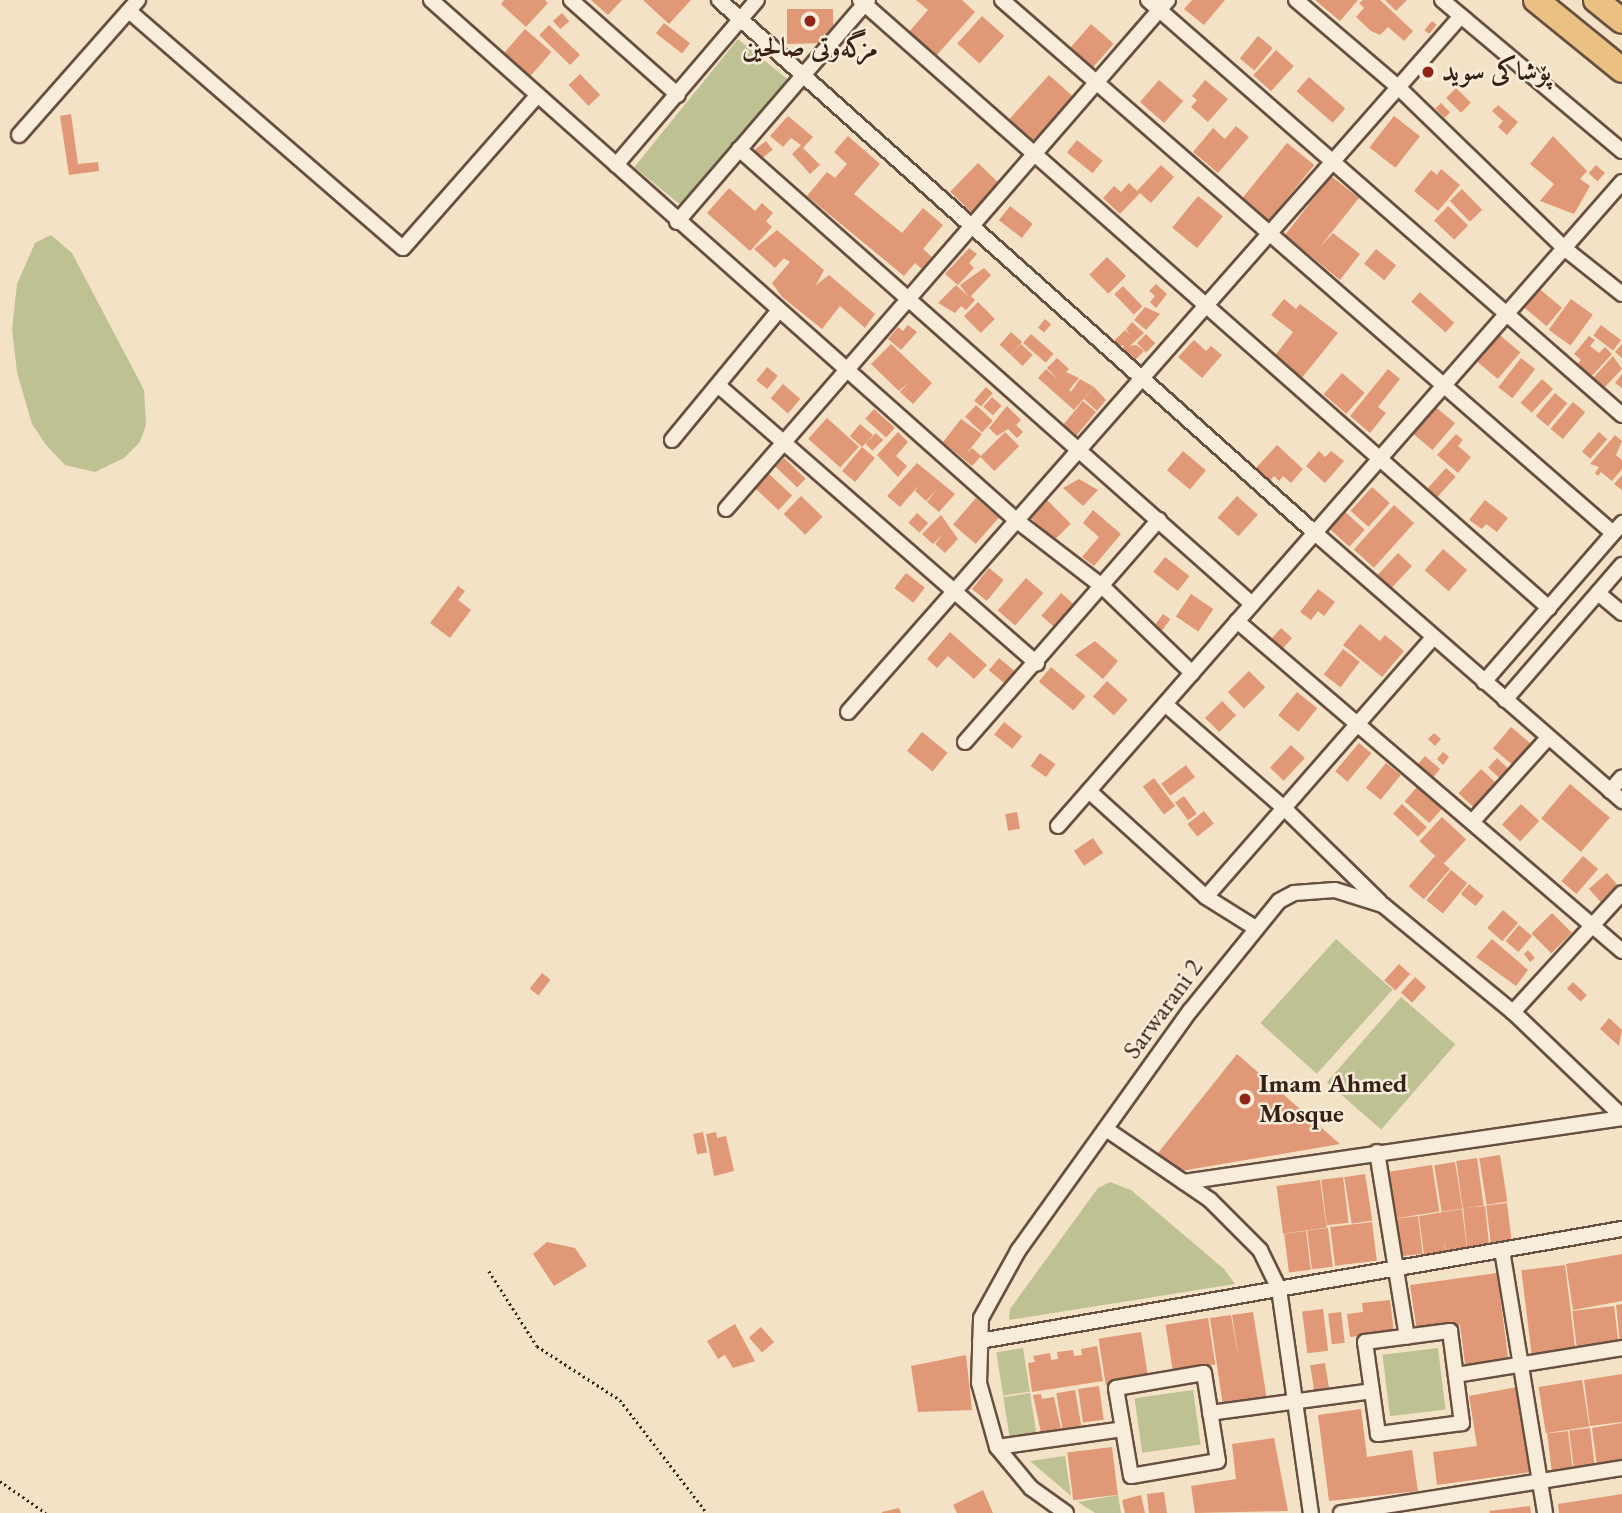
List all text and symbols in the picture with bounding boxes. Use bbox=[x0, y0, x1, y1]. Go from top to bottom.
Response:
marker: مزگەوتی صالحین bbox=[802, 13, 818, 29]
place label: مزگەوتی صالحین bbox=[742, 32, 878, 64]
place label: پۆشاکی سوید bbox=[1442, 56, 1551, 88]
marker: پۆشاکی سوید bbox=[1420, 64, 1436, 80]
street label: Sarwarani 2 bbox=[1116, 953, 1210, 1065]
place label: Imam Ahmed Mosque bbox=[1259, 1068, 1407, 1130]
marker: Imam Ahmed Mosque bbox=[1237, 1091, 1253, 1107]

